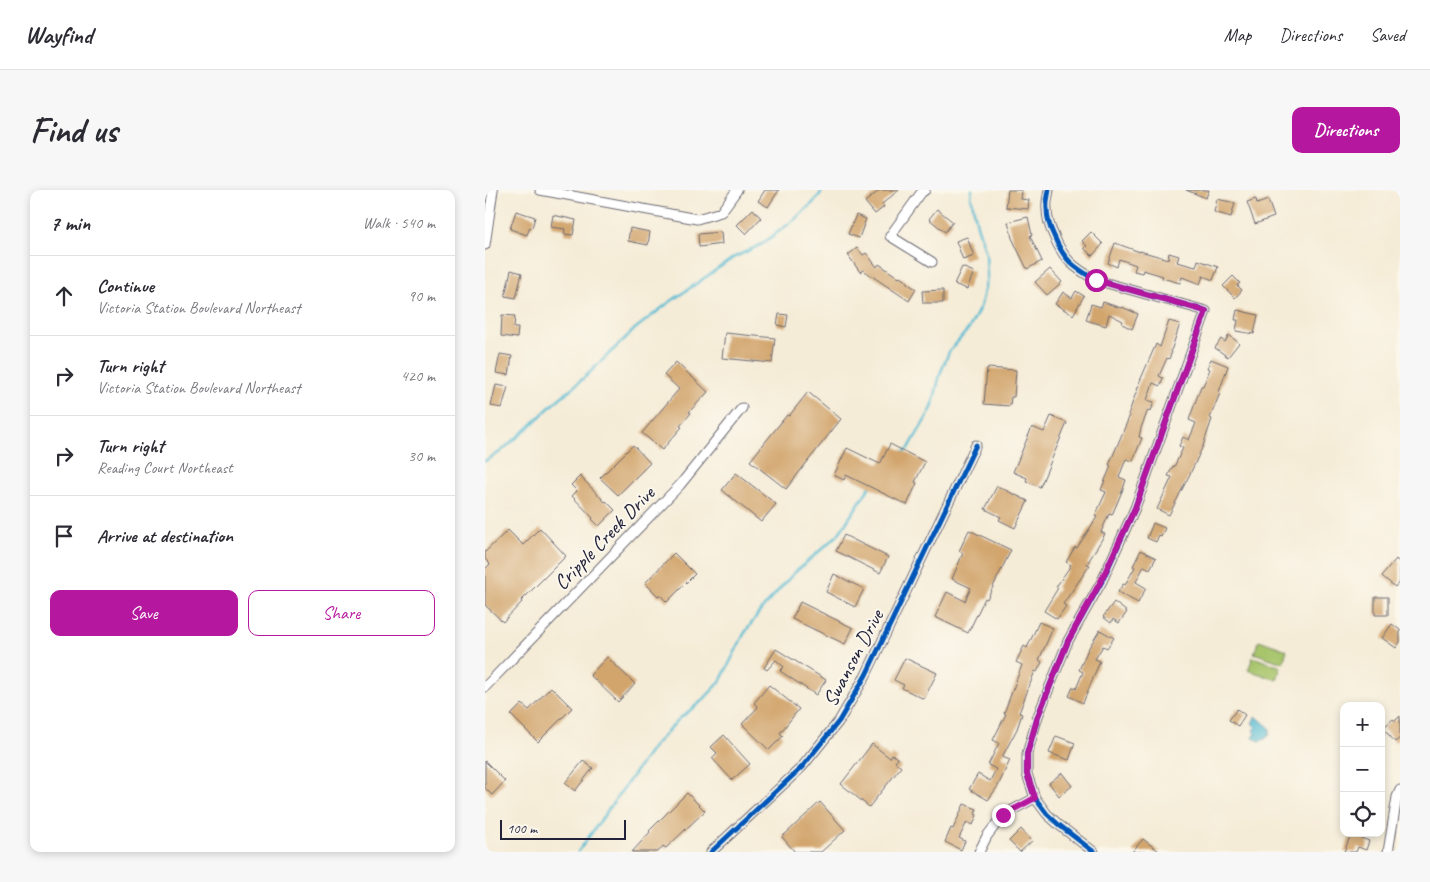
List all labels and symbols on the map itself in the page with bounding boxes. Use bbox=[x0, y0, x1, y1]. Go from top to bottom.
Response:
route start bbox=[1085, 269, 1108, 292]
street label: Cripple Creek Drive bbox=[548, 480, 661, 595]
street label: Swanson Drive bbox=[817, 603, 890, 711]
route end bbox=[992, 804, 1015, 827]
scale bar bbox=[500, 817, 626, 840]

